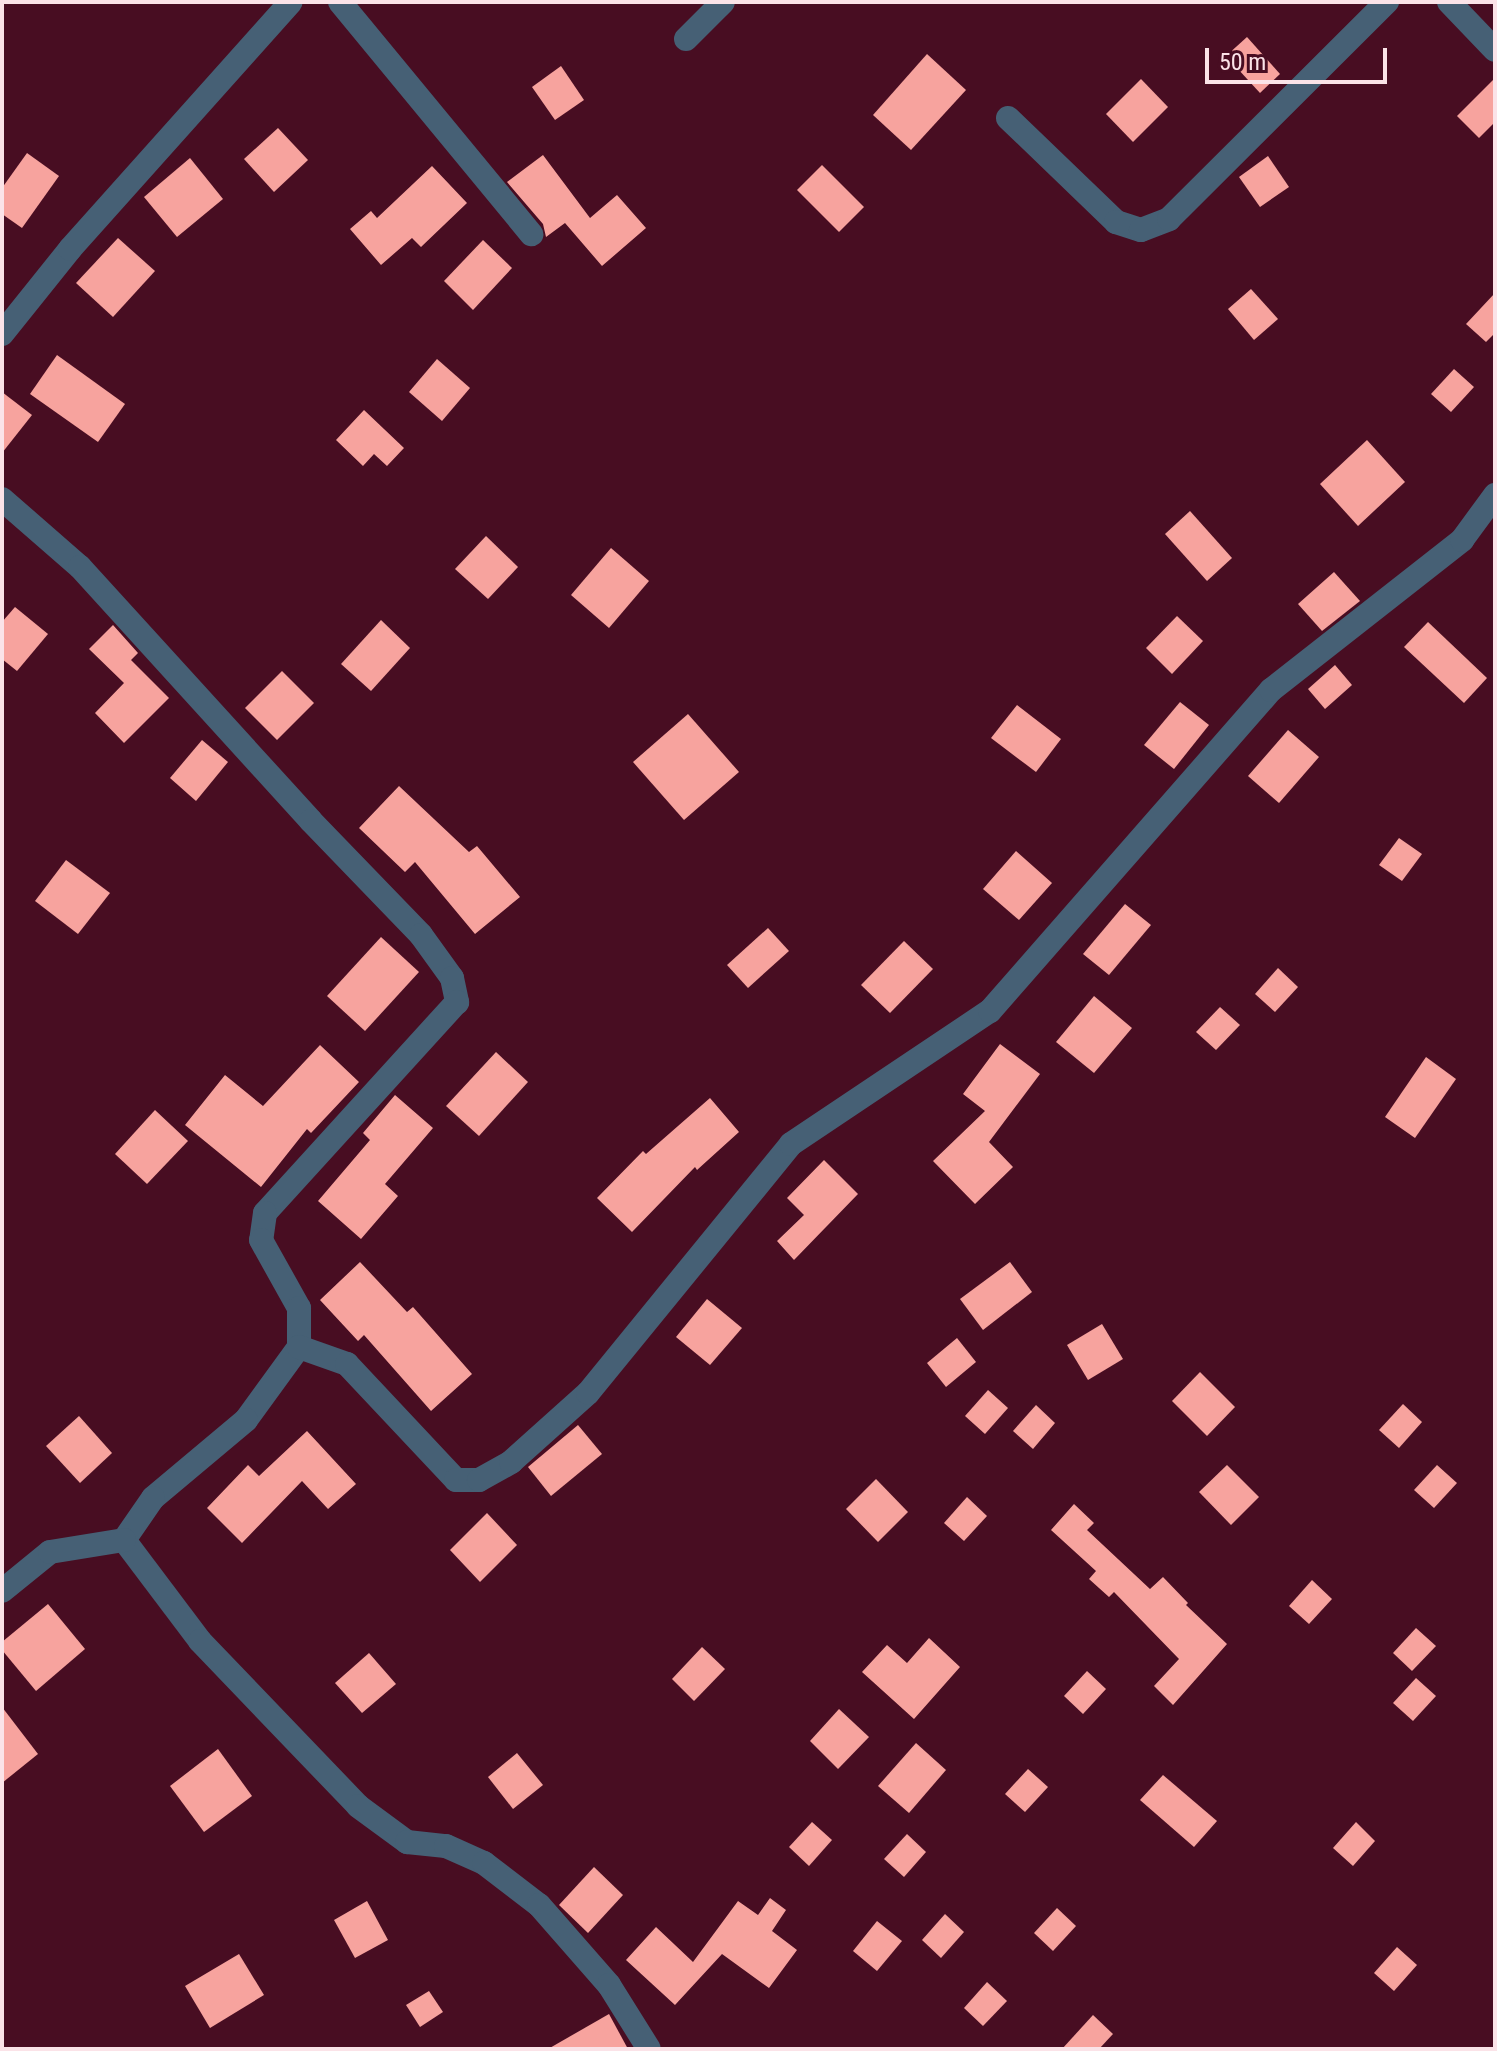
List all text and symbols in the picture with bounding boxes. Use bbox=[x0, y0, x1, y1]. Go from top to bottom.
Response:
scale bar bbox=[1209, 32, 1391, 82]
text: 50 m bbox=[1219, 48, 1266, 76]

